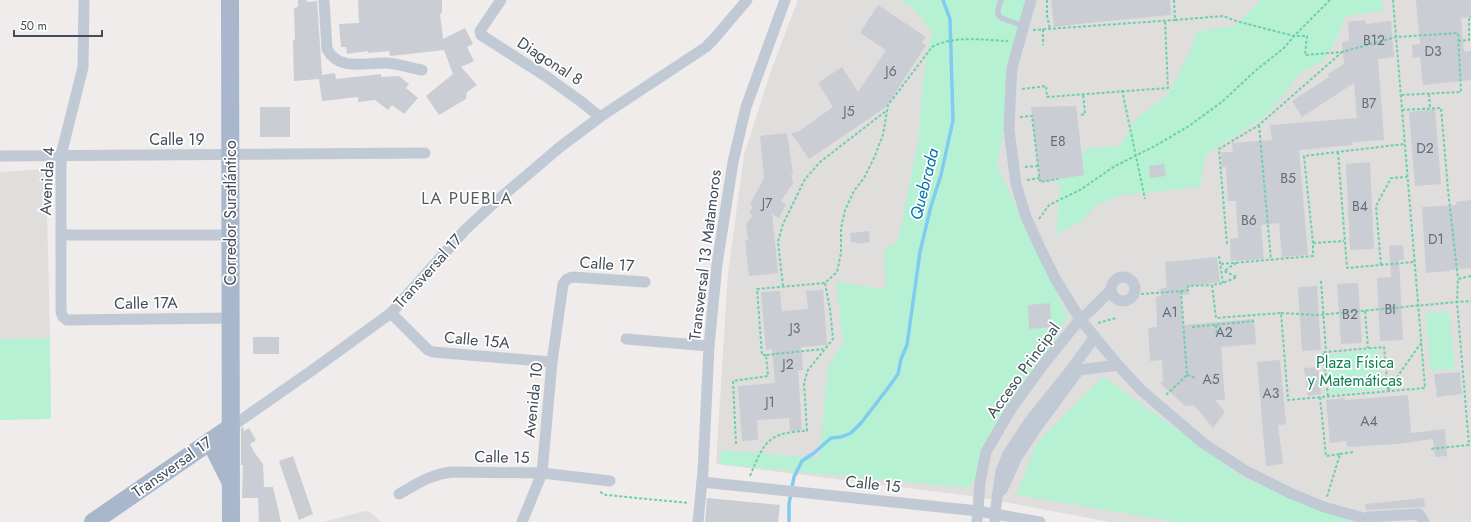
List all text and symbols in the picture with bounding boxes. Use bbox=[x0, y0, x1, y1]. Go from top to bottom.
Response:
scale bar bbox=[14, 12, 102, 38]
text: 50 m bbox=[20, 17, 47, 35]
house number: B12 bbox=[1363, 30, 1385, 50]
street label: Diagonal 8 bbox=[513, 31, 587, 91]
house number: D3 bbox=[1424, 41, 1442, 61]
house number: J6 bbox=[883, 61, 897, 81]
house number: B7 bbox=[1362, 93, 1377, 113]
house number: J5 bbox=[841, 101, 855, 121]
street label: Calle 19 bbox=[149, 128, 205, 151]
house number: E8 bbox=[1050, 131, 1066, 151]
house number: D2 bbox=[1416, 138, 1434, 158]
street label: Corredor Suratlántico bbox=[219, 140, 242, 286]
water label: Quebrada bbox=[903, 145, 945, 223]
street label: Avenida 4 bbox=[34, 146, 60, 216]
street label: Transversal 13 Matamoros bbox=[683, 168, 727, 342]
house number: B5 bbox=[1280, 168, 1296, 188]
district label: LA PUEBLA bbox=[421, 186, 513, 210]
house number: J7 bbox=[760, 193, 773, 213]
house number: B4 bbox=[1352, 196, 1368, 216]
house number: B6 bbox=[1241, 210, 1257, 230]
street label: Transversal 17 bbox=[388, 228, 468, 313]
house number: D1 bbox=[1428, 229, 1444, 249]
street label: Calle 17 bbox=[579, 251, 636, 277]
street label: Calle 17A bbox=[114, 291, 178, 315]
house number: BI bbox=[1384, 299, 1396, 319]
house number: A1 bbox=[1162, 302, 1178, 322]
house number: B2 bbox=[1342, 304, 1358, 324]
house number: J3 bbox=[787, 318, 801, 338]
street label: Acceso Principal bbox=[981, 318, 1065, 422]
house number: A2 bbox=[1215, 322, 1233, 342]
street label: Calle 15A bbox=[443, 326, 511, 354]
park label: Plaza Física y Matemáticas bbox=[1308, 351, 1402, 392]
house number: J2 bbox=[780, 354, 794, 374]
street label: Avenida 10 bbox=[518, 361, 548, 439]
house number: A5 bbox=[1202, 369, 1220, 389]
house number: A3 bbox=[1263, 383, 1280, 403]
house number: J1 bbox=[763, 392, 775, 412]
house number: A4 bbox=[1360, 411, 1378, 431]
street label: Transversal 17 bbox=[127, 431, 217, 503]
street label: Calle 15 bbox=[474, 445, 530, 469]
street label: Calle 15 bbox=[844, 470, 902, 498]

